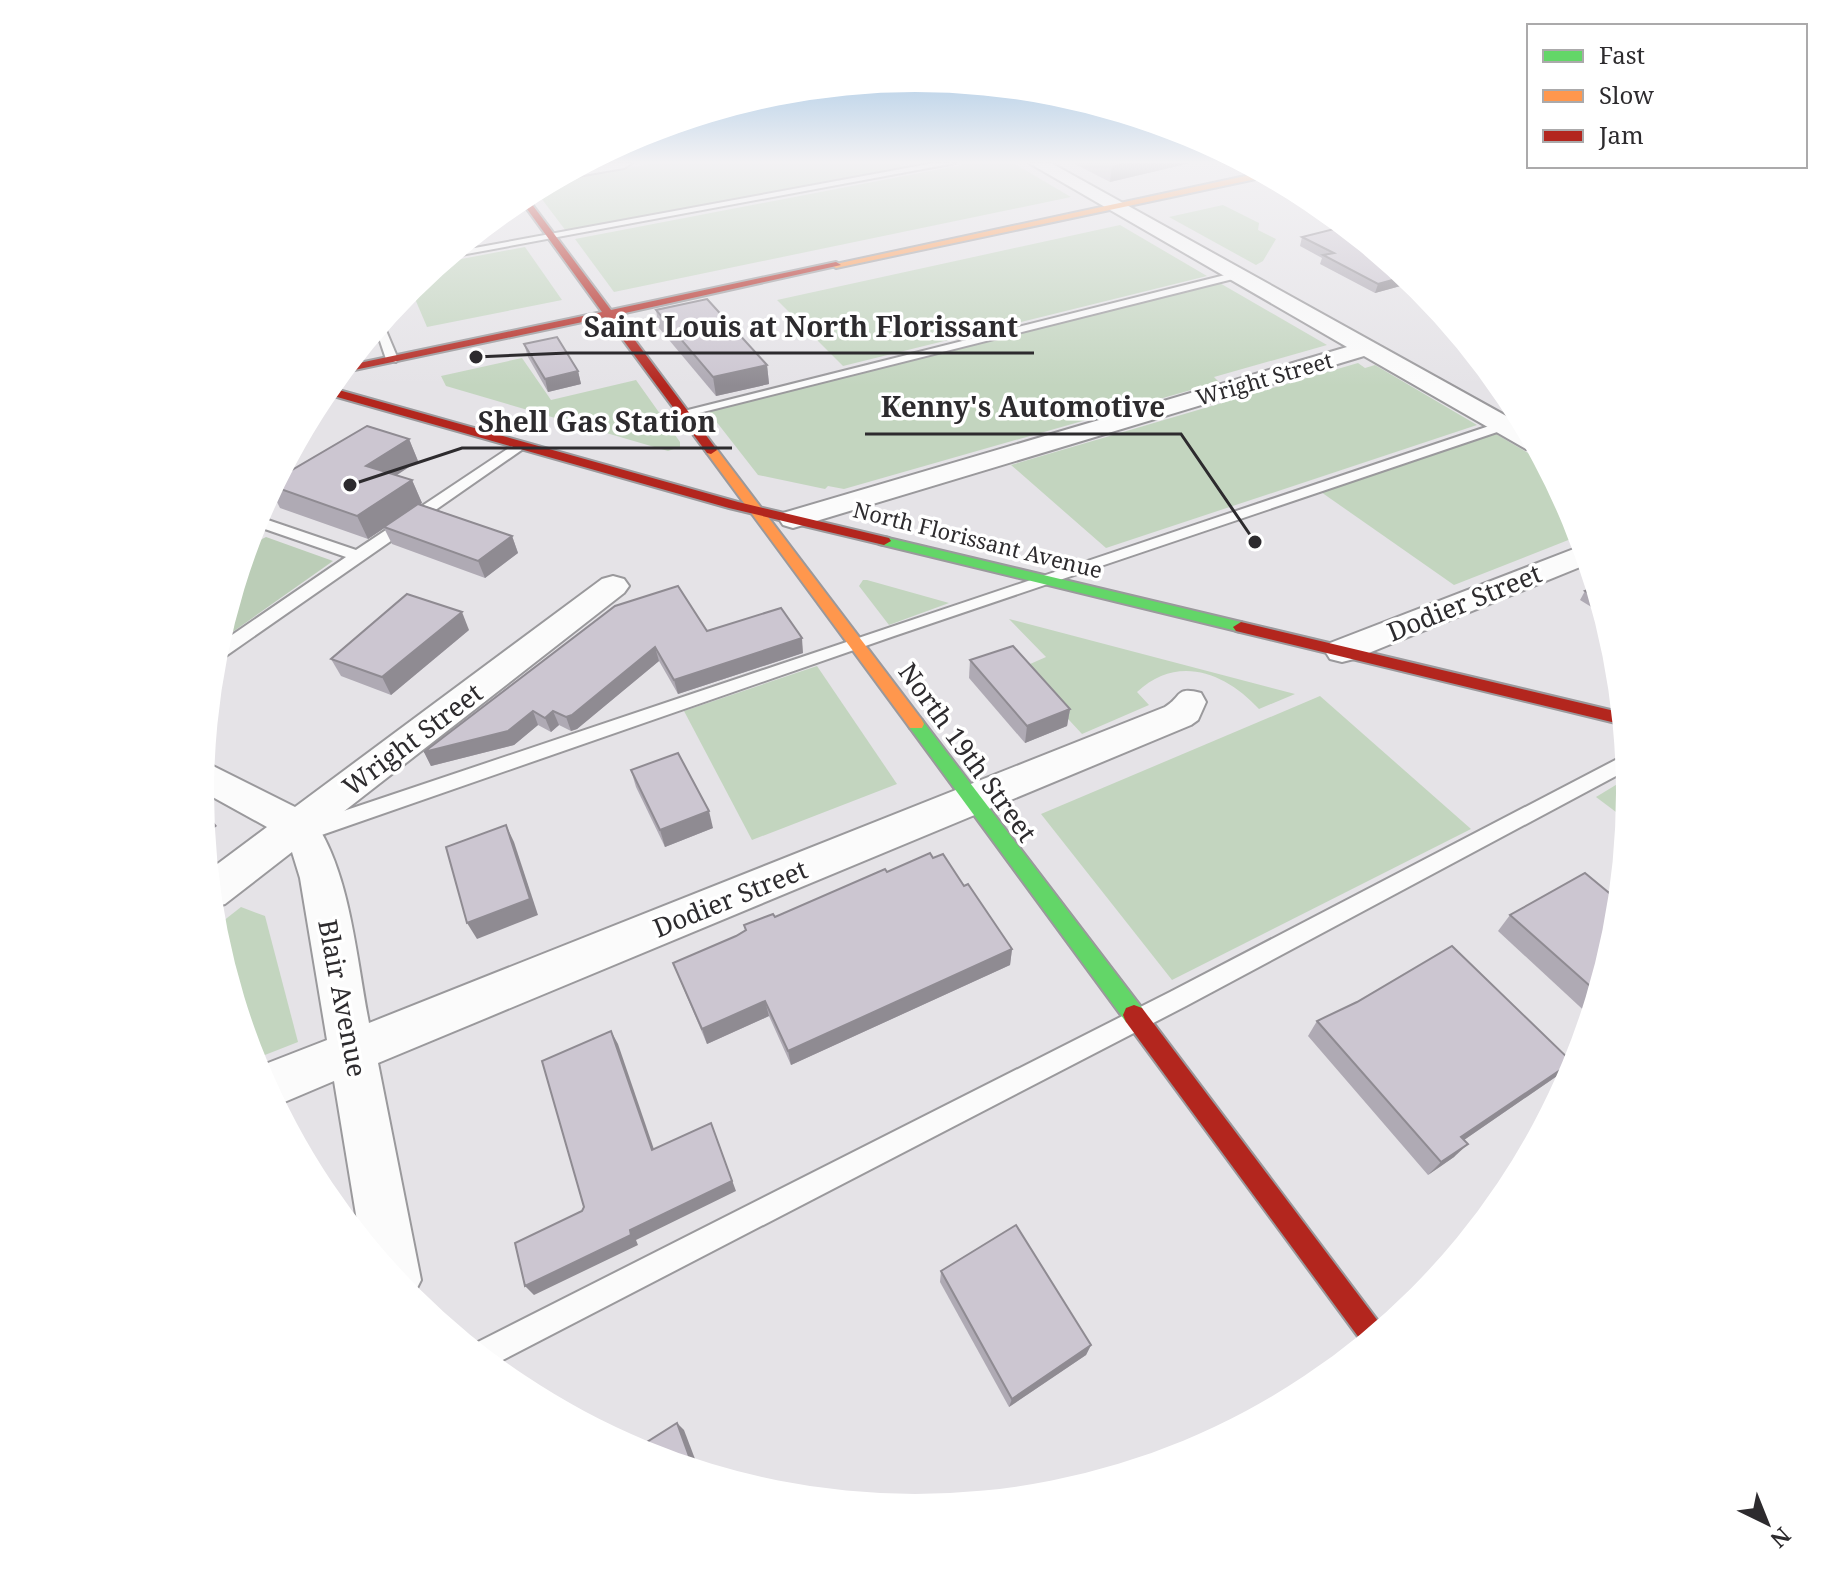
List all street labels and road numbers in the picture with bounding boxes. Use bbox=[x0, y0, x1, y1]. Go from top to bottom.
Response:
street label: Wright Street bbox=[1192, 344, 1336, 412]
street label: North Florissant Avenue bbox=[850, 494, 1106, 584]
street label: Dodier Street bbox=[1381, 555, 1547, 649]
street label: North 19th Street bbox=[891, 655, 1045, 849]
street label: Wright Street bbox=[335, 674, 489, 804]
street label: Dodier Street bbox=[647, 851, 813, 945]
street label: Blair Avenue bbox=[310, 916, 376, 1080]

